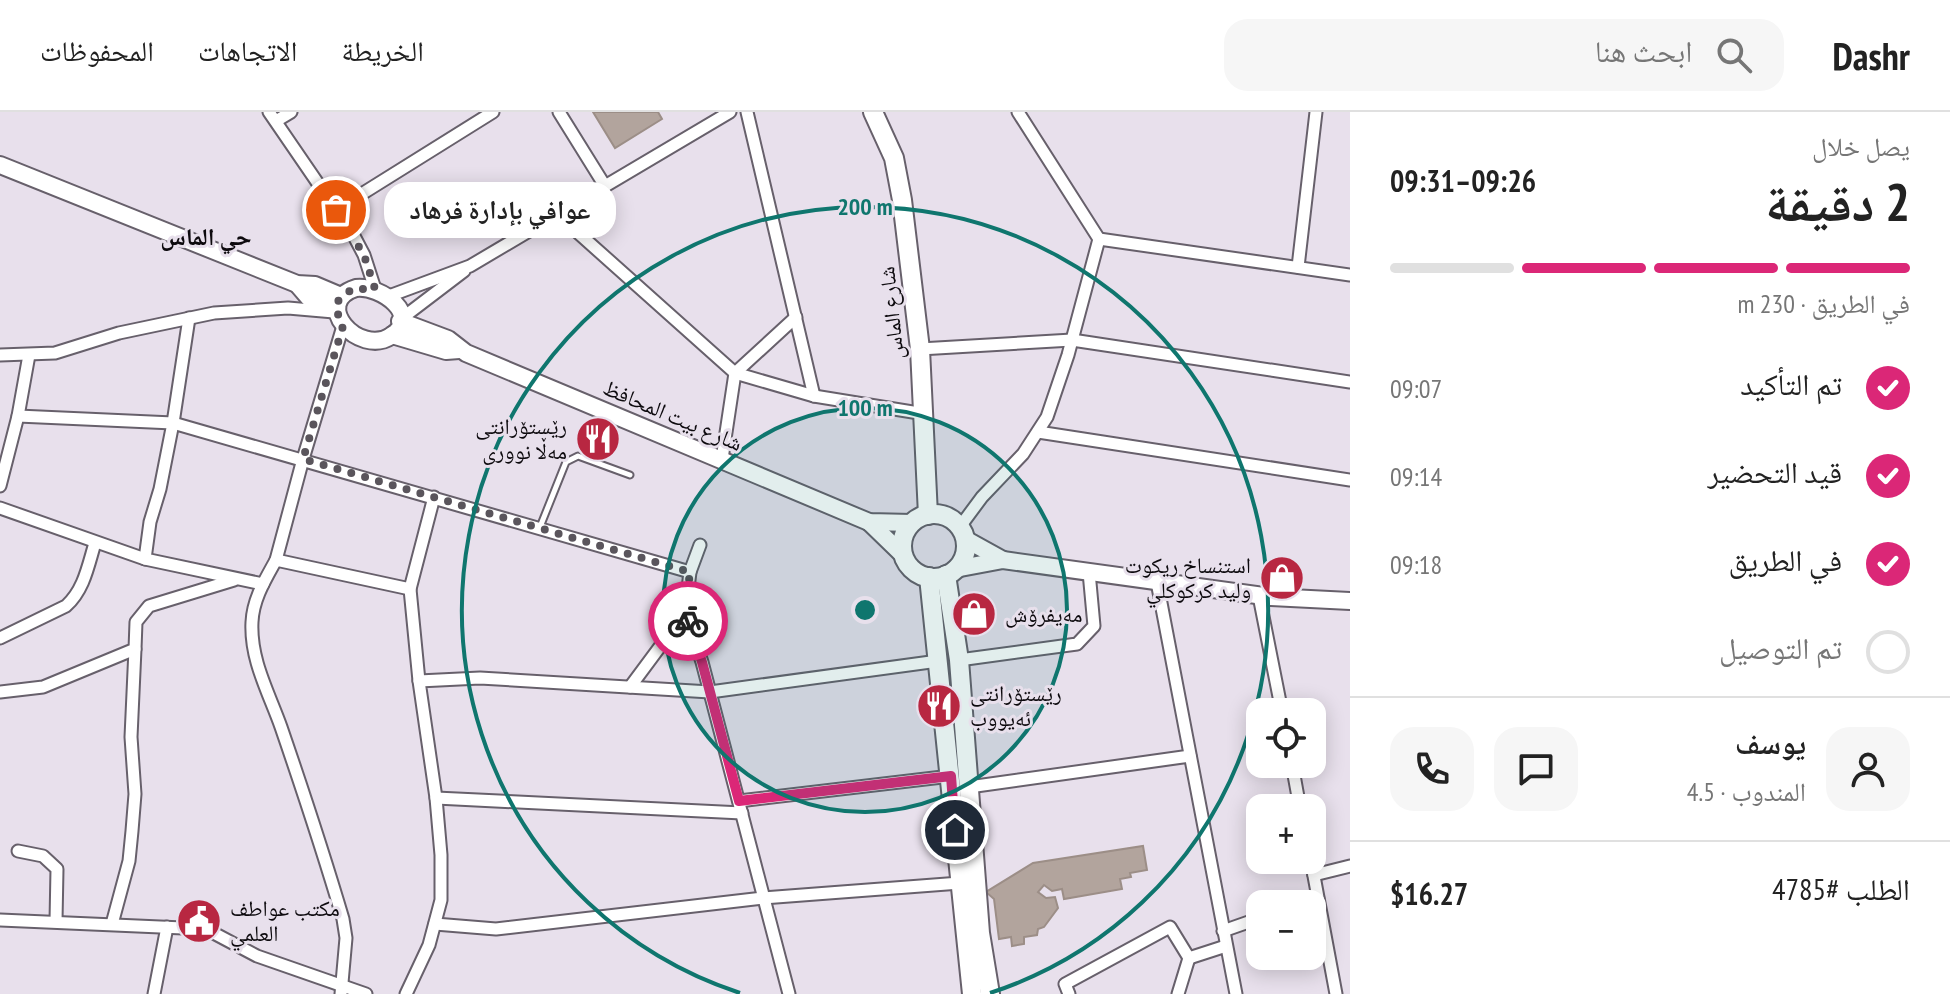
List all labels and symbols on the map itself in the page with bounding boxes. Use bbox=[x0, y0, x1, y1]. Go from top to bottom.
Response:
pin bbox=[302, 176, 370, 244]
callout: عوافي بإدارة فرهاد bbox=[384, 182, 616, 238]
text: 200 m bbox=[837, 191, 893, 222]
district label: حي الماس bbox=[160, 221, 252, 255]
street label: شارع الماس bbox=[872, 265, 910, 361]
street label: شارع بيت المحافظ bbox=[599, 373, 747, 457]
text: 100 m bbox=[837, 392, 893, 423]
place label: رێستۆرانتی مەڵا نووری bbox=[475, 412, 567, 465]
restaurant icon: رێستۆرانتی مەڵا نووری bbox=[574, 415, 622, 463]
place label: استنساخ ريكوت وليد كركوكلي bbox=[1125, 551, 1251, 608]
shop icon: استنساخ ريكوت وليد كركوكلي bbox=[1258, 554, 1306, 602]
courier bbox=[648, 581, 728, 661]
shop icon: مەیفرۆش bbox=[950, 590, 998, 638]
centre of rings bbox=[851, 596, 879, 624]
place label: مەیفرۆش bbox=[1005, 600, 1083, 628]
place label: رێستۆرانتی ئەیووب bbox=[970, 679, 1062, 732]
restaurant icon: رێستۆرانتی ئەیووب bbox=[915, 682, 963, 730]
pin bbox=[921, 796, 989, 864]
place label: مكتب عواطف العلمي bbox=[230, 894, 340, 951]
public building icon: مكتب عواطف العلمي bbox=[175, 897, 223, 945]

